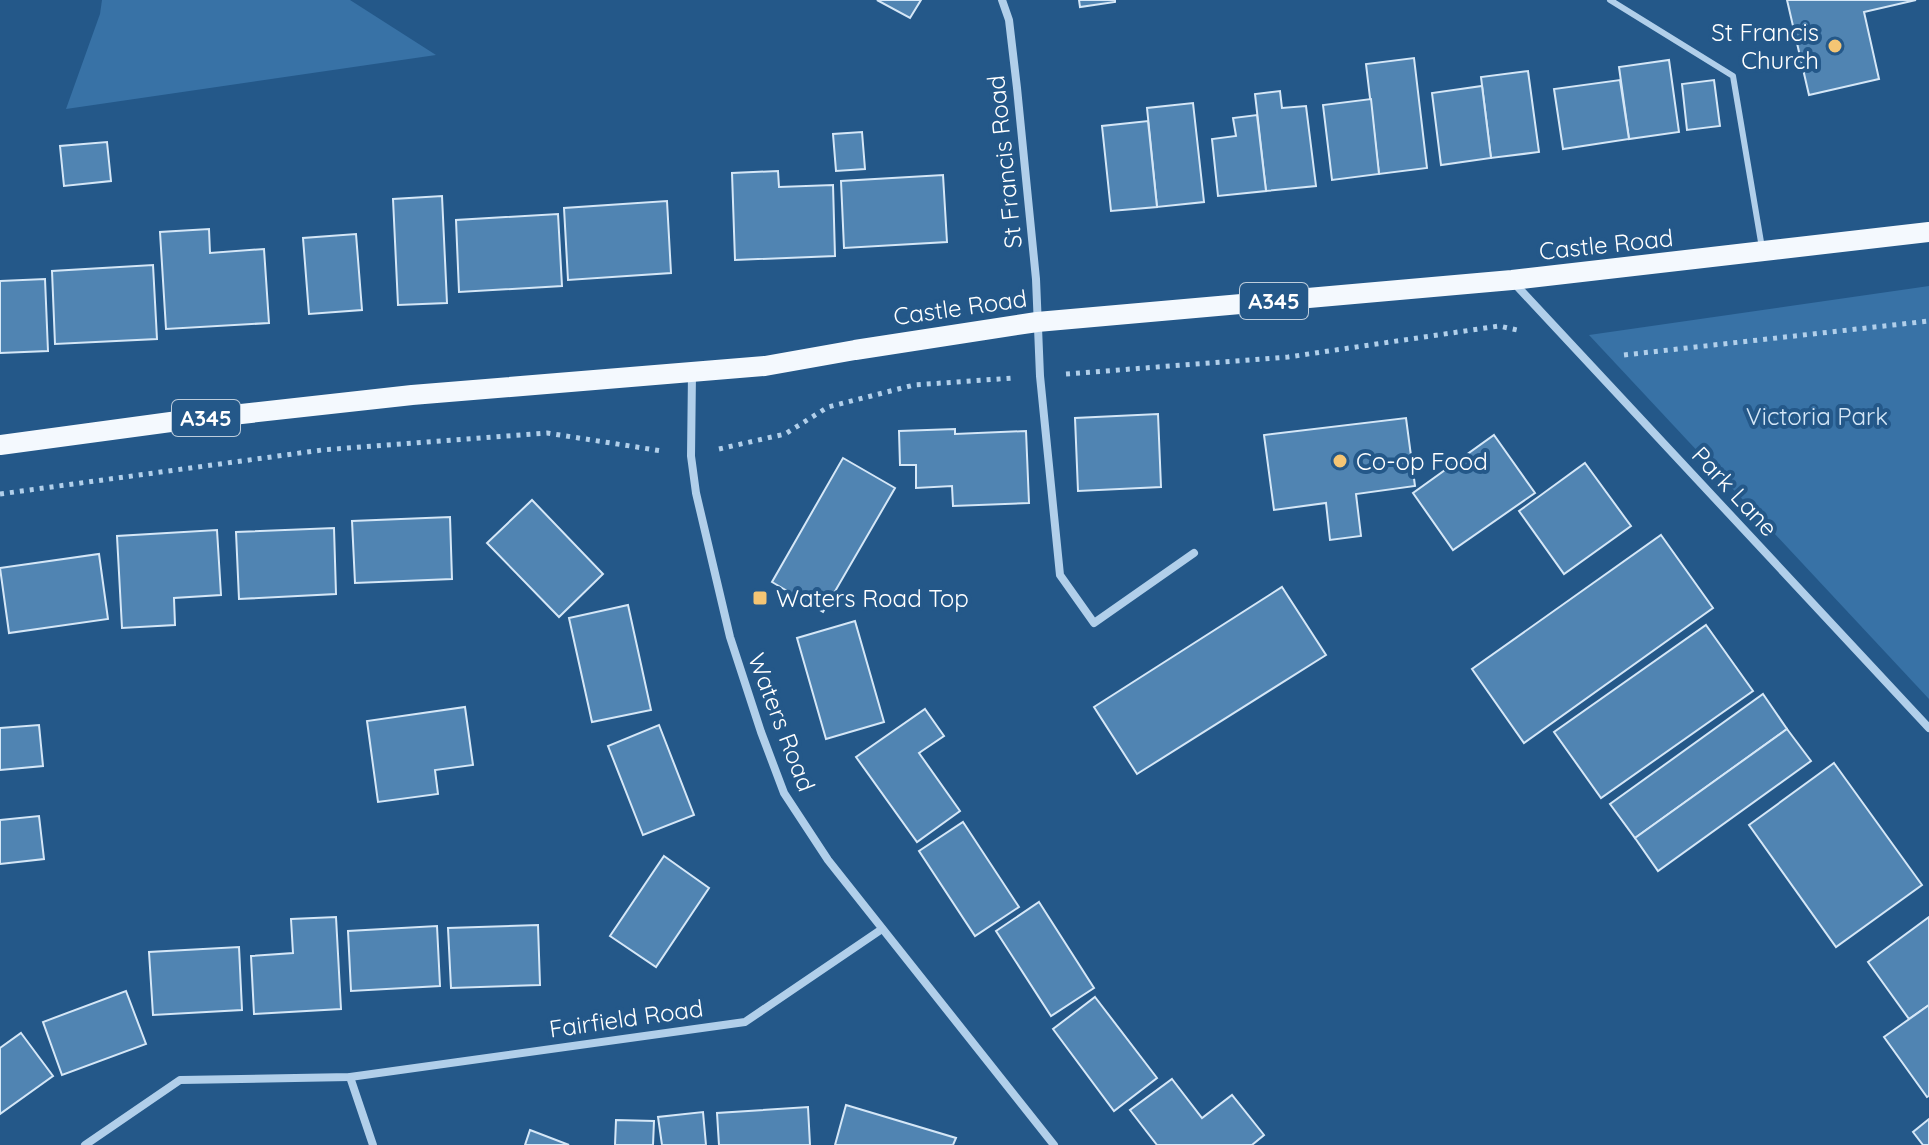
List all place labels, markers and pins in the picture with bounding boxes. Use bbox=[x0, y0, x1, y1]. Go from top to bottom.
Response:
place label: St Francis Church bbox=[1711, 17, 1819, 75]
marker: St Francis Church bbox=[1826, 37, 1844, 55]
place label: Co-op Food bbox=[1356, 446, 1488, 476]
marker: Co-op Food bbox=[1331, 452, 1349, 470]
place label: Waters Road Top bbox=[776, 583, 969, 613]
marker: Waters Road Top bbox=[751, 589, 769, 607]

